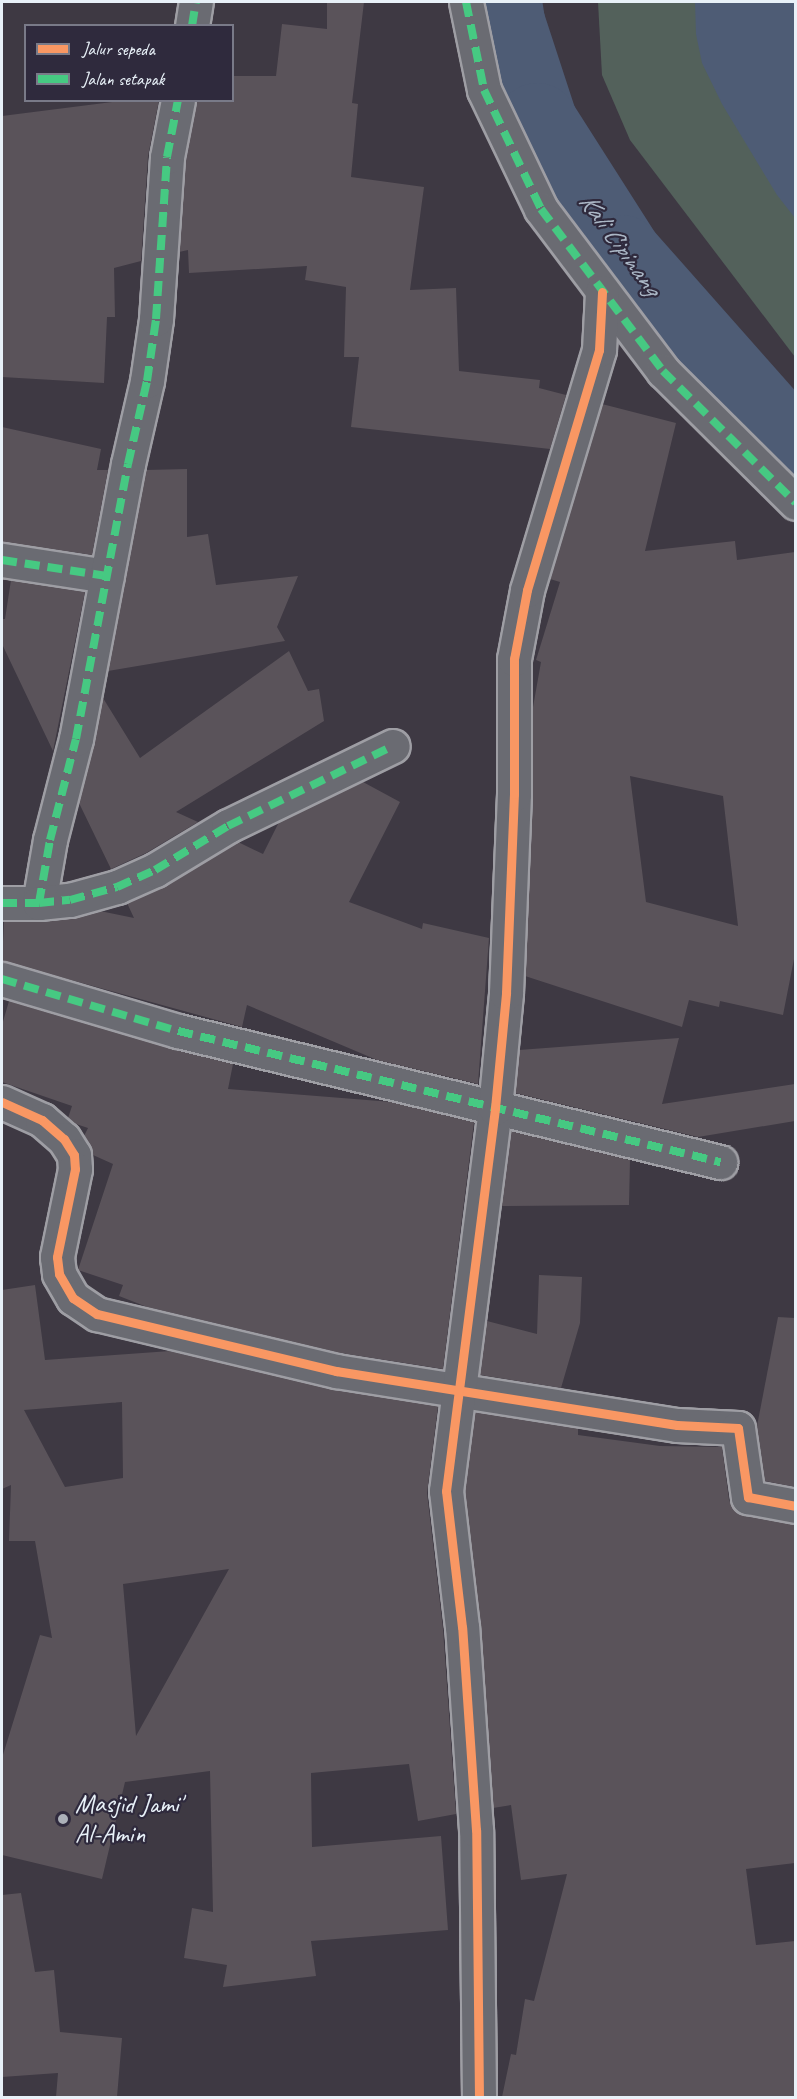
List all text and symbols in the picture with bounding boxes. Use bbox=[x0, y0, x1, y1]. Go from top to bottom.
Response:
legend bbox=[24, 24, 234, 102]
text: Jalur sepeda bbox=[82, 38, 155, 60]
text: Jalan setapak bbox=[82, 68, 164, 90]
water label: Kali Cipinang bbox=[572, 187, 668, 301]
place label: Masjid Jami' Al-Amin bbox=[75, 1788, 182, 1850]
marker: Masjid Jami' Al-Amin bbox=[56, 1812, 70, 1826]

